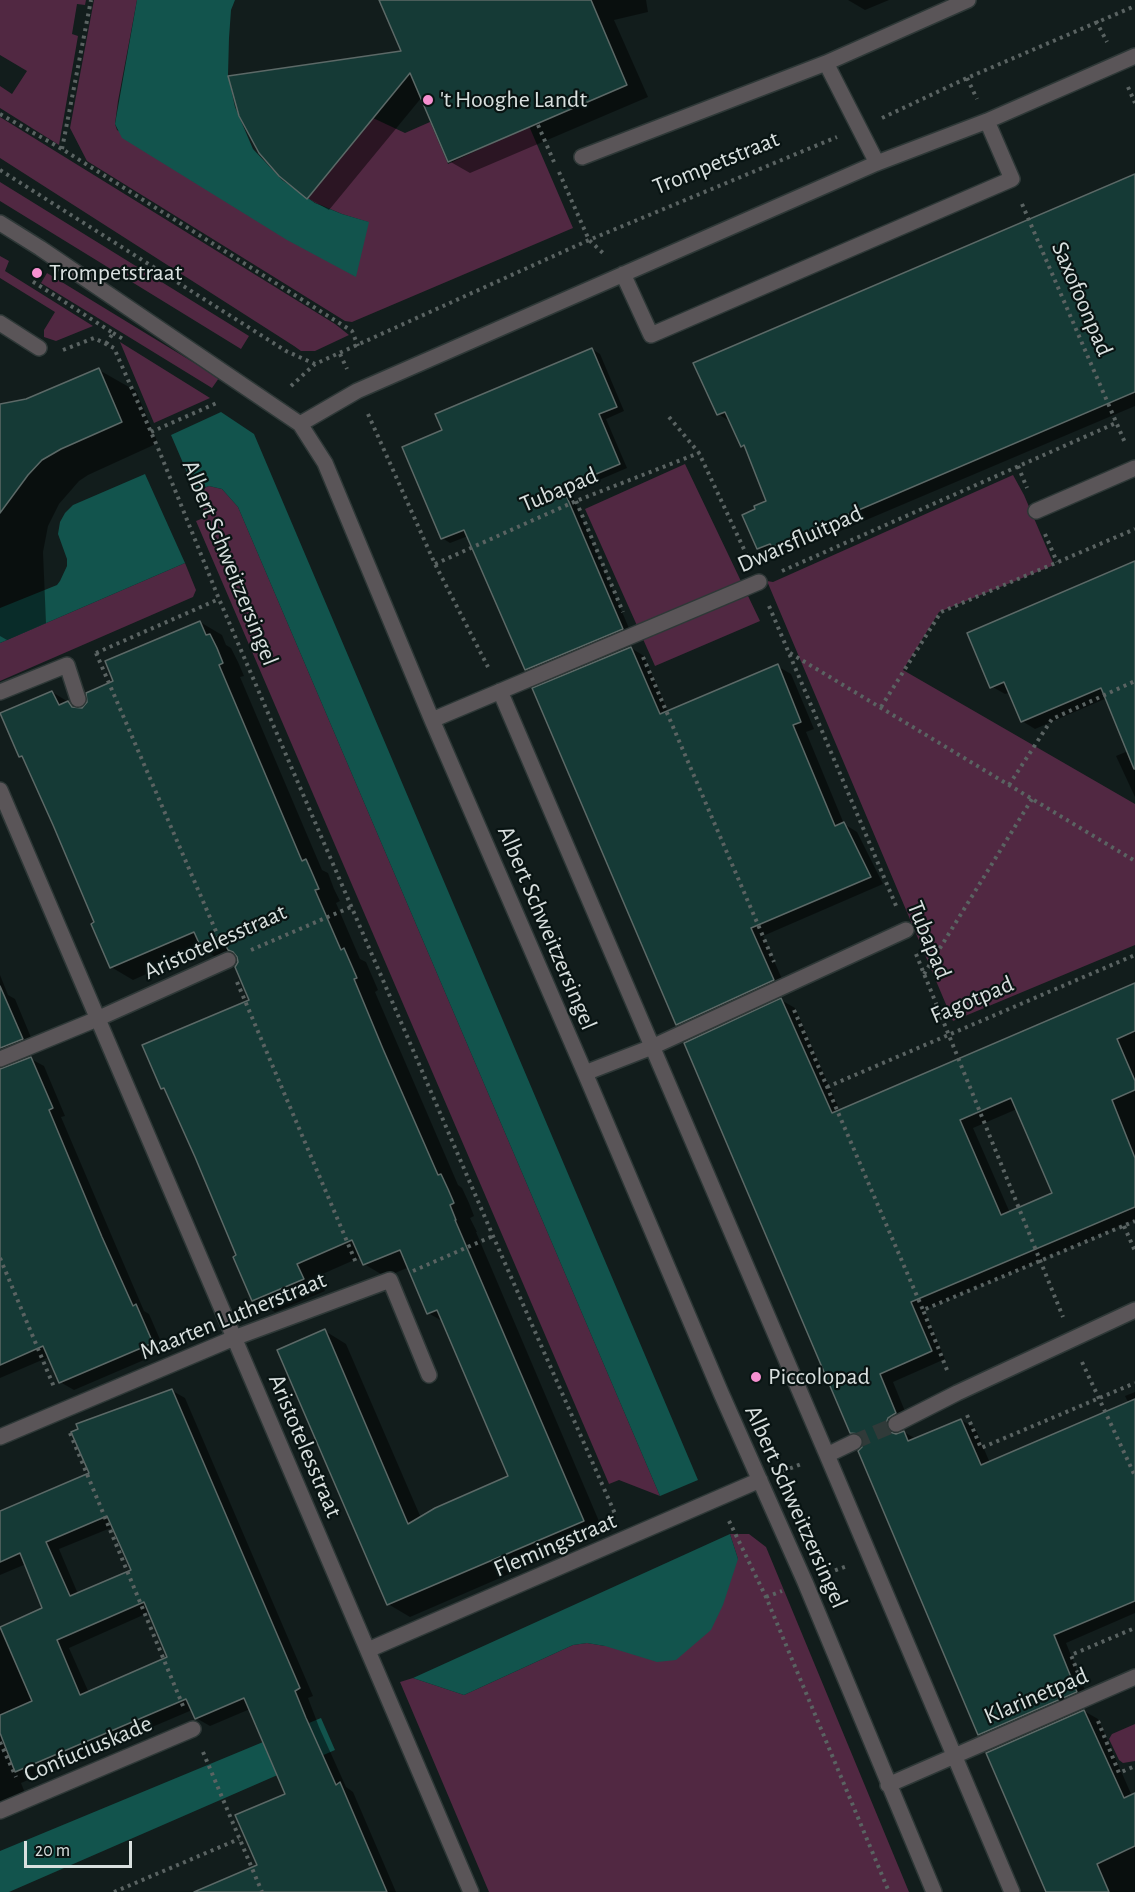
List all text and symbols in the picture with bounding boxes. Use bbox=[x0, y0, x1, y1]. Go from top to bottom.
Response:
place label: 't Hooghe Landt bbox=[440, 86, 587, 114]
marker: 't Hooghe Landt bbox=[421, 93, 435, 107]
street label: Trompetstraat bbox=[649, 125, 783, 201]
street label: Saxofoonpad bbox=[1045, 237, 1119, 361]
place label: Trompetstraat bbox=[49, 259, 183, 287]
marker: Trompetstraat bbox=[30, 266, 44, 280]
street label: Albert Schweitzersingel bbox=[176, 456, 284, 670]
street label: Tubapad bbox=[516, 461, 602, 519]
street label: Dwarsfluitpad bbox=[733, 499, 867, 579]
street label: Albert Schweitzersingel bbox=[491, 822, 603, 1034]
street label: Tubapad bbox=[900, 897, 958, 983]
street label: Aristotelesstraat bbox=[139, 898, 291, 986]
street label: Fagotpad bbox=[926, 970, 1018, 1030]
street label: Maarten Lutherstraat bbox=[136, 1266, 330, 1366]
place label: Piccolopad bbox=[768, 1363, 870, 1391]
street label: Aristotelesstraat bbox=[262, 1370, 348, 1522]
marker: Piccolopad bbox=[749, 1370, 763, 1384]
street label: Albert Schweitzersingel bbox=[738, 1401, 854, 1613]
street label: Flemingstraat bbox=[489, 1506, 621, 1584]
street label: Klarinetpad bbox=[980, 1661, 1092, 1731]
street label: Confuciuskade bbox=[20, 1709, 156, 1789]
scale bar bbox=[27, 1829, 135, 1867]
text: 20 m bbox=[35, 1842, 70, 1860]

